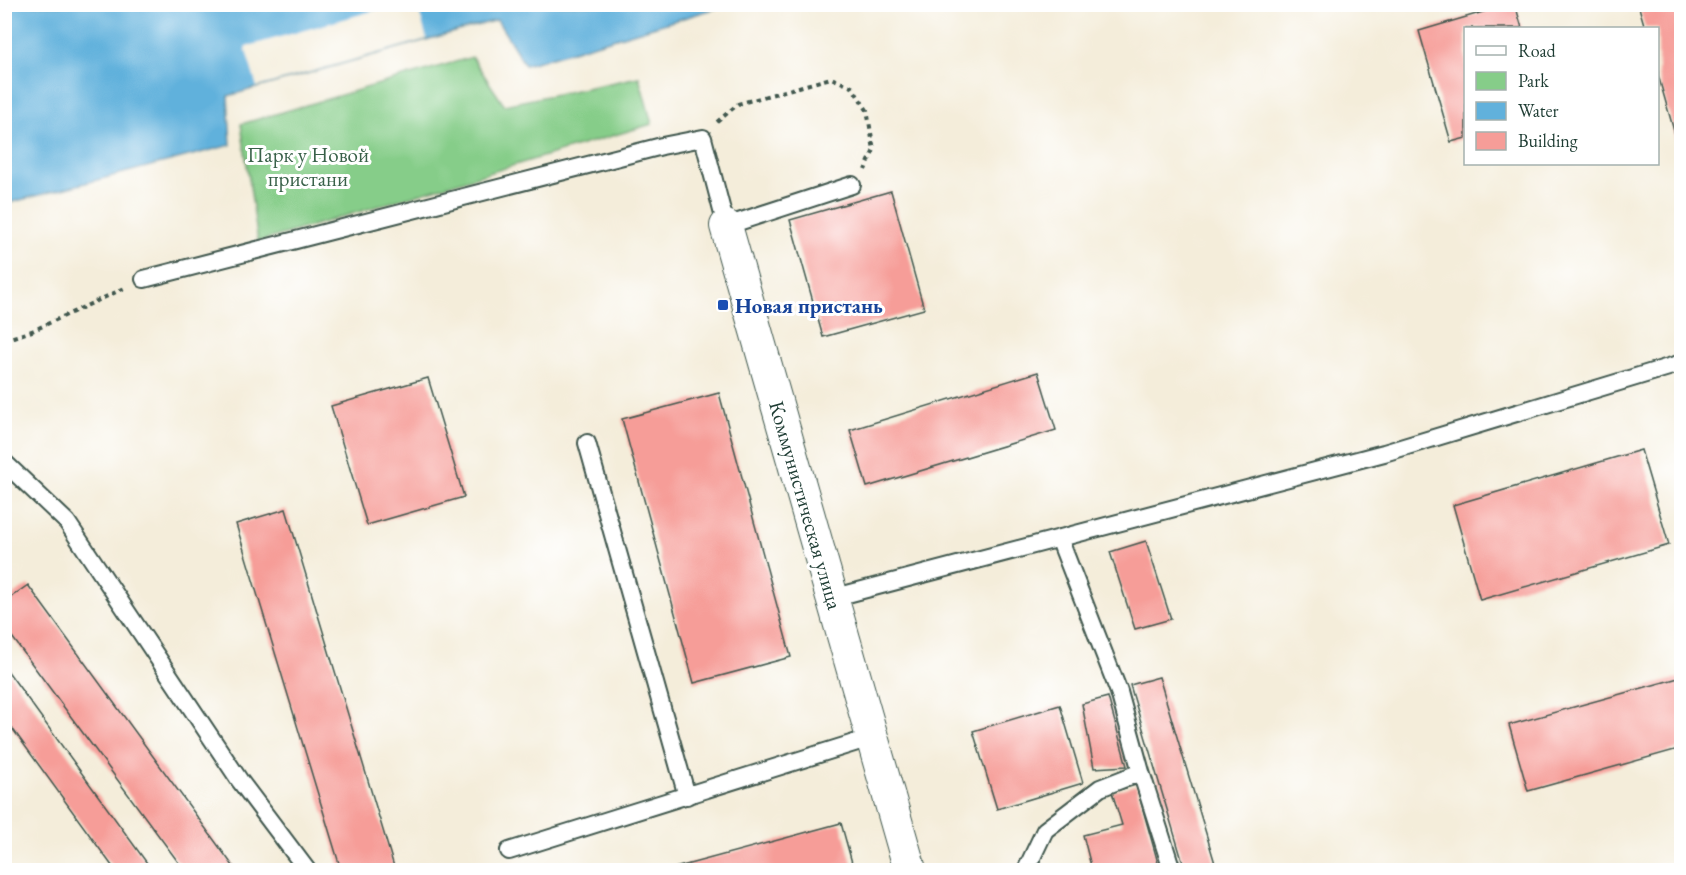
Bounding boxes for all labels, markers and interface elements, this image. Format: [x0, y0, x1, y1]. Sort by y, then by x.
legend [1464, 27, 1659, 165]
text: Road [1518, 39, 1557, 62]
text: Park [1518, 69, 1549, 92]
text: Water [1518, 99, 1559, 122]
text: Building [1518, 129, 1578, 152]
park label: Парк у Новой пристани [247, 141, 369, 192]
place label: Новая пристань [735, 292, 883, 319]
marker: Новая пристань [716, 298, 730, 312]
street label: Коммунистическая улица [763, 398, 849, 613]

